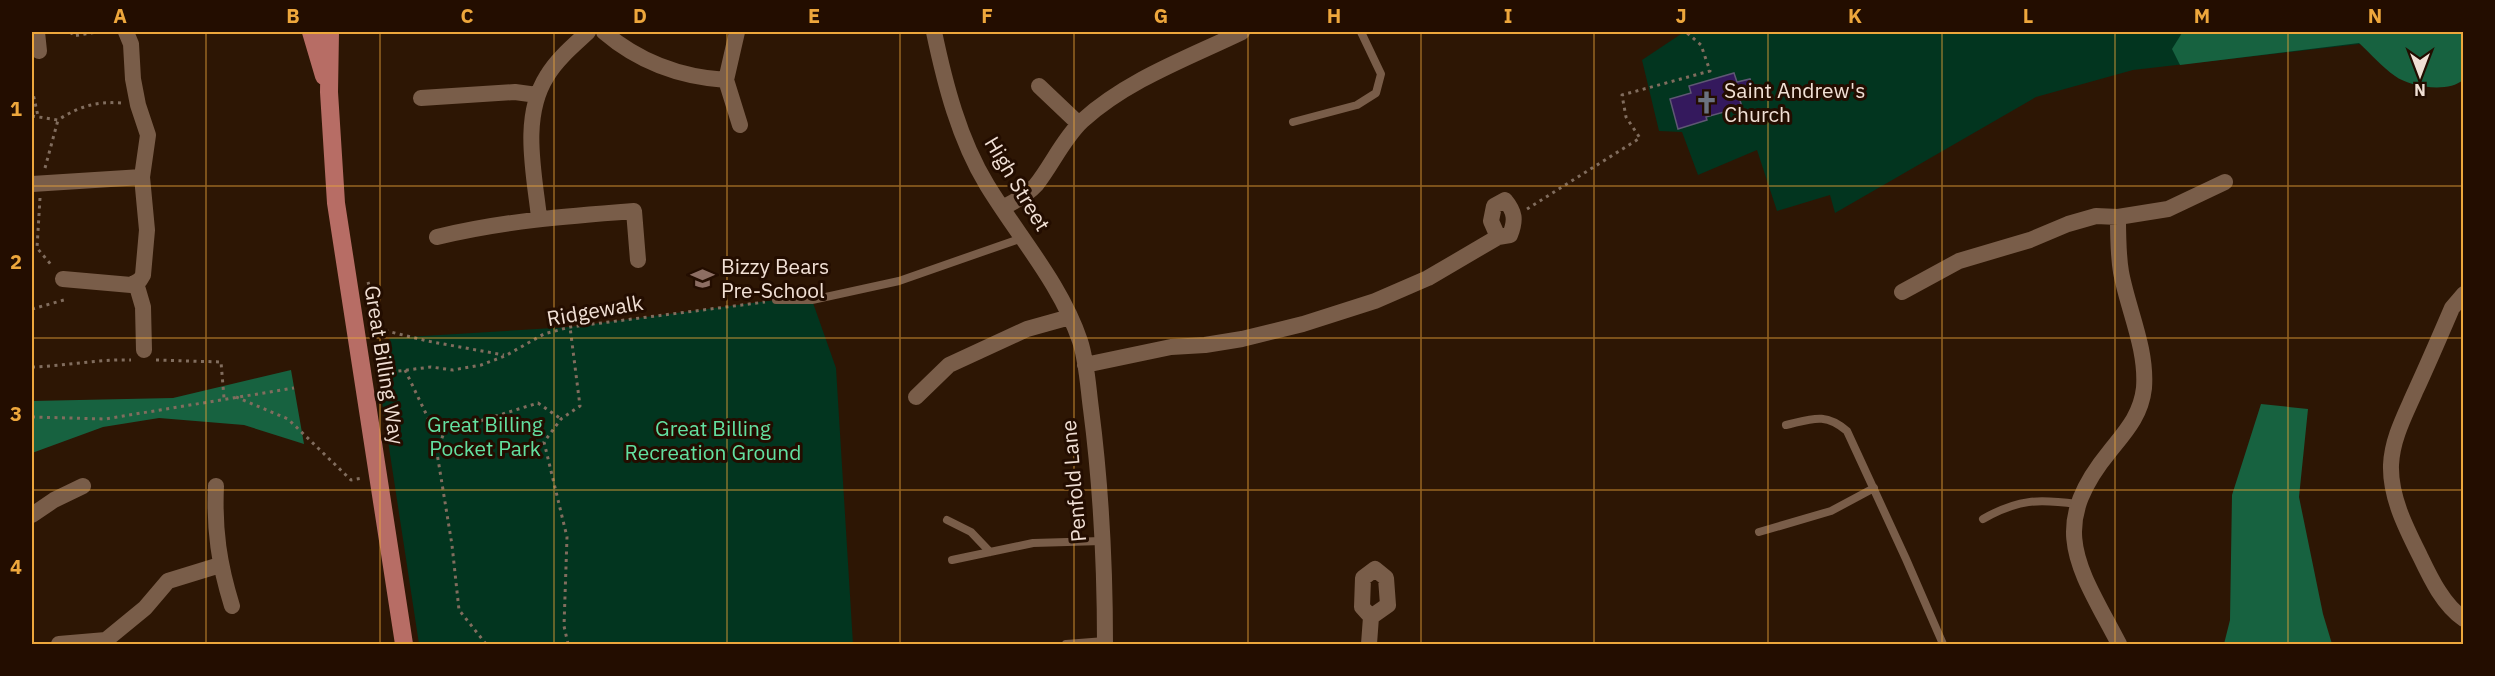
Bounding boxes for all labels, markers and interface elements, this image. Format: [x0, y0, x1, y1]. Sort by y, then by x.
text: A [113, 2, 127, 29]
text: B [286, 2, 300, 29]
text: C [460, 2, 474, 29]
text: D [633, 2, 647, 29]
text: E [808, 2, 820, 29]
text: F [981, 2, 993, 29]
text: G [1154, 2, 1168, 29]
text: H [1327, 2, 1341, 29]
text: I [1504, 2, 1512, 29]
text: J [1675, 2, 1687, 29]
text: K [1848, 2, 1862, 29]
text: L [2023, 2, 2033, 29]
text: M [2194, 2, 2210, 29]
text: N [2368, 2, 2382, 29]
north arrow [2390, 45, 2450, 105]
place label: Saint Andrew's Church [1724, 76, 1865, 128]
text: N [2414, 80, 2426, 100]
church icon: Saint Andrew's Church [1693, 90, 1719, 116]
text: 1 [10, 95, 22, 122]
street label: High Street [979, 131, 1057, 236]
text: 2 [10, 248, 22, 275]
place label: Bizzy Bears Pre-School [721, 252, 829, 304]
school or university icon: Bizzy Bears Pre-School [690, 266, 716, 292]
street label: Great Billing Way [359, 283, 411, 447]
street label: Ridgewalk [545, 288, 645, 332]
text: 3 [10, 400, 22, 427]
park label: Great Billing Pocket Park [427, 410, 543, 462]
park label: Great Billing Recreation Ground [625, 414, 801, 466]
street label: Penfold Lane [1054, 419, 1092, 543]
text: 4 [10, 553, 22, 580]

